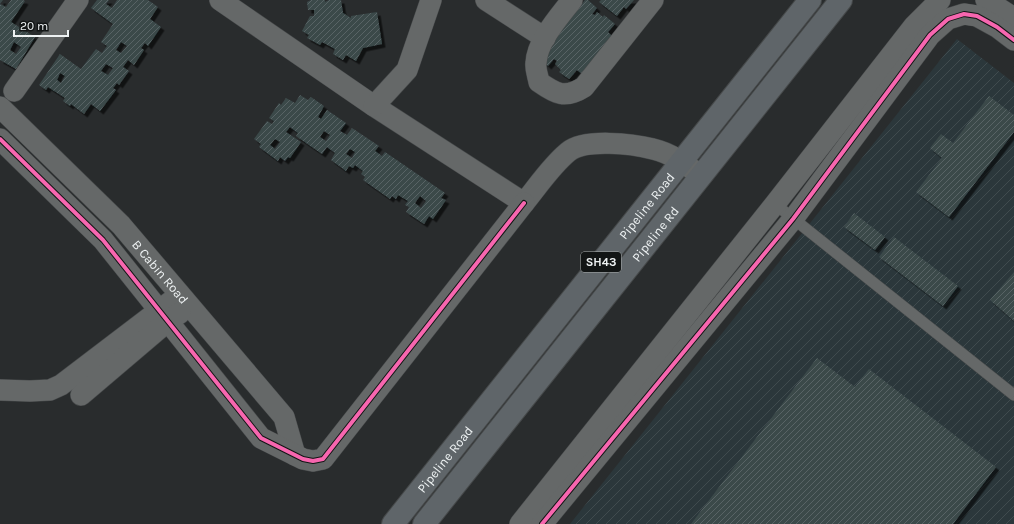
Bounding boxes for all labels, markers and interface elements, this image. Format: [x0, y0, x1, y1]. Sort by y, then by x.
scale bar [14, 12, 68, 38]
text: 20 m [20, 19, 48, 33]
street label: Pipeline Road [616, 170, 678, 242]
street label: Pipeline Rd [629, 203, 682, 265]
street label: B Cabin Road [129, 237, 191, 307]
road number: SH43 [581, 252, 621, 272]
street label: Pipeline Road [414, 423, 476, 496]

